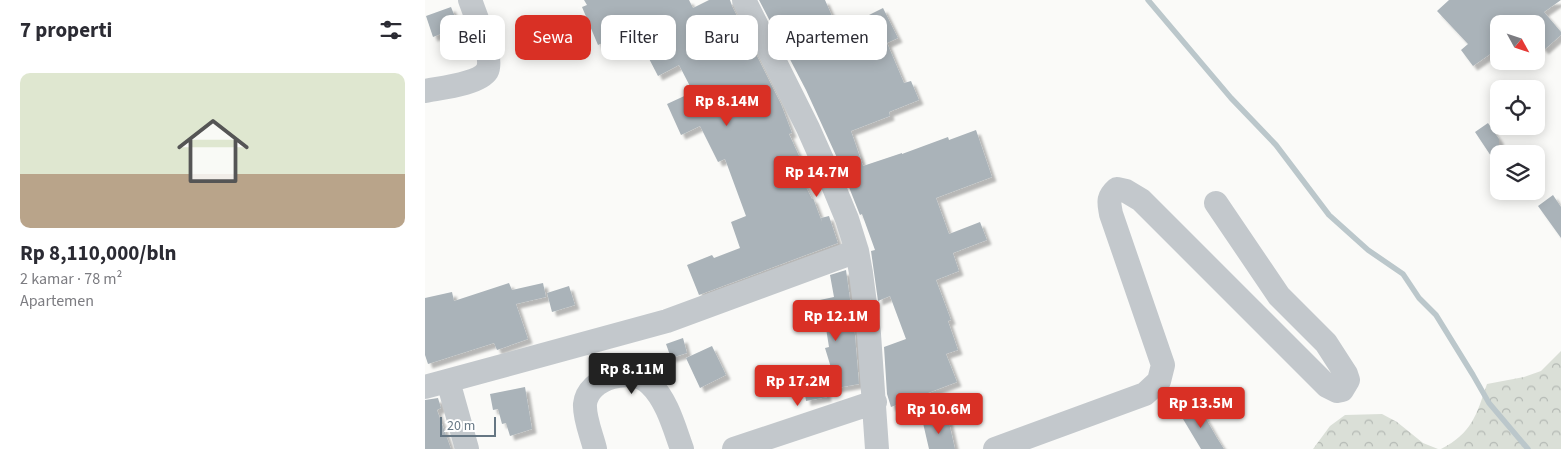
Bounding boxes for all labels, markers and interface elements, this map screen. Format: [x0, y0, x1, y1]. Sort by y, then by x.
text: 7 properti [20, 15, 112, 45]
chip: Beli [440, 15, 505, 60]
chip: Sewa [515, 15, 591, 60]
chip: Filter [601, 15, 676, 60]
chip: Baru [686, 15, 758, 60]
chip: Apartemen [768, 15, 887, 60]
north arrow [1490, 15, 1545, 70]
map controls [1490, 15, 1545, 200]
icon: filters [377, 16, 405, 44]
button: locate [1490, 80, 1545, 135]
pin: Rp 8.14M [675, 84, 779, 127]
text: Rp 8.14M [695, 90, 759, 112]
icon: home [168, 106, 258, 196]
button: layers [1490, 145, 1545, 200]
pin: Rp 14.7M [765, 156, 869, 198]
text: Rp 14.7M [785, 161, 849, 183]
text: Rp 8,110,000/bln [20, 238, 177, 268]
text: 2 kamar · 78 m² [20, 268, 122, 290]
text: Apartemen [20, 290, 94, 312]
pin: Rp 12.1M [784, 300, 888, 342]
text: Rp 12.1M [804, 305, 868, 327]
pin: Rp 8.11M [580, 352, 684, 395]
text: Rp 8.11M [600, 358, 664, 380]
pin: Rp 17.2M [746, 364, 850, 407]
text: Rp 17.2M [766, 370, 830, 392]
pin: Rp 13.5M [1149, 386, 1253, 429]
pin: Rp 10.6M [887, 392, 991, 435]
text: Rp 13.5M [1169, 392, 1233, 414]
text: Rp 10.6M [907, 398, 971, 420]
scale bar [440, 414, 496, 437]
text: 20 m [447, 416, 475, 436]

